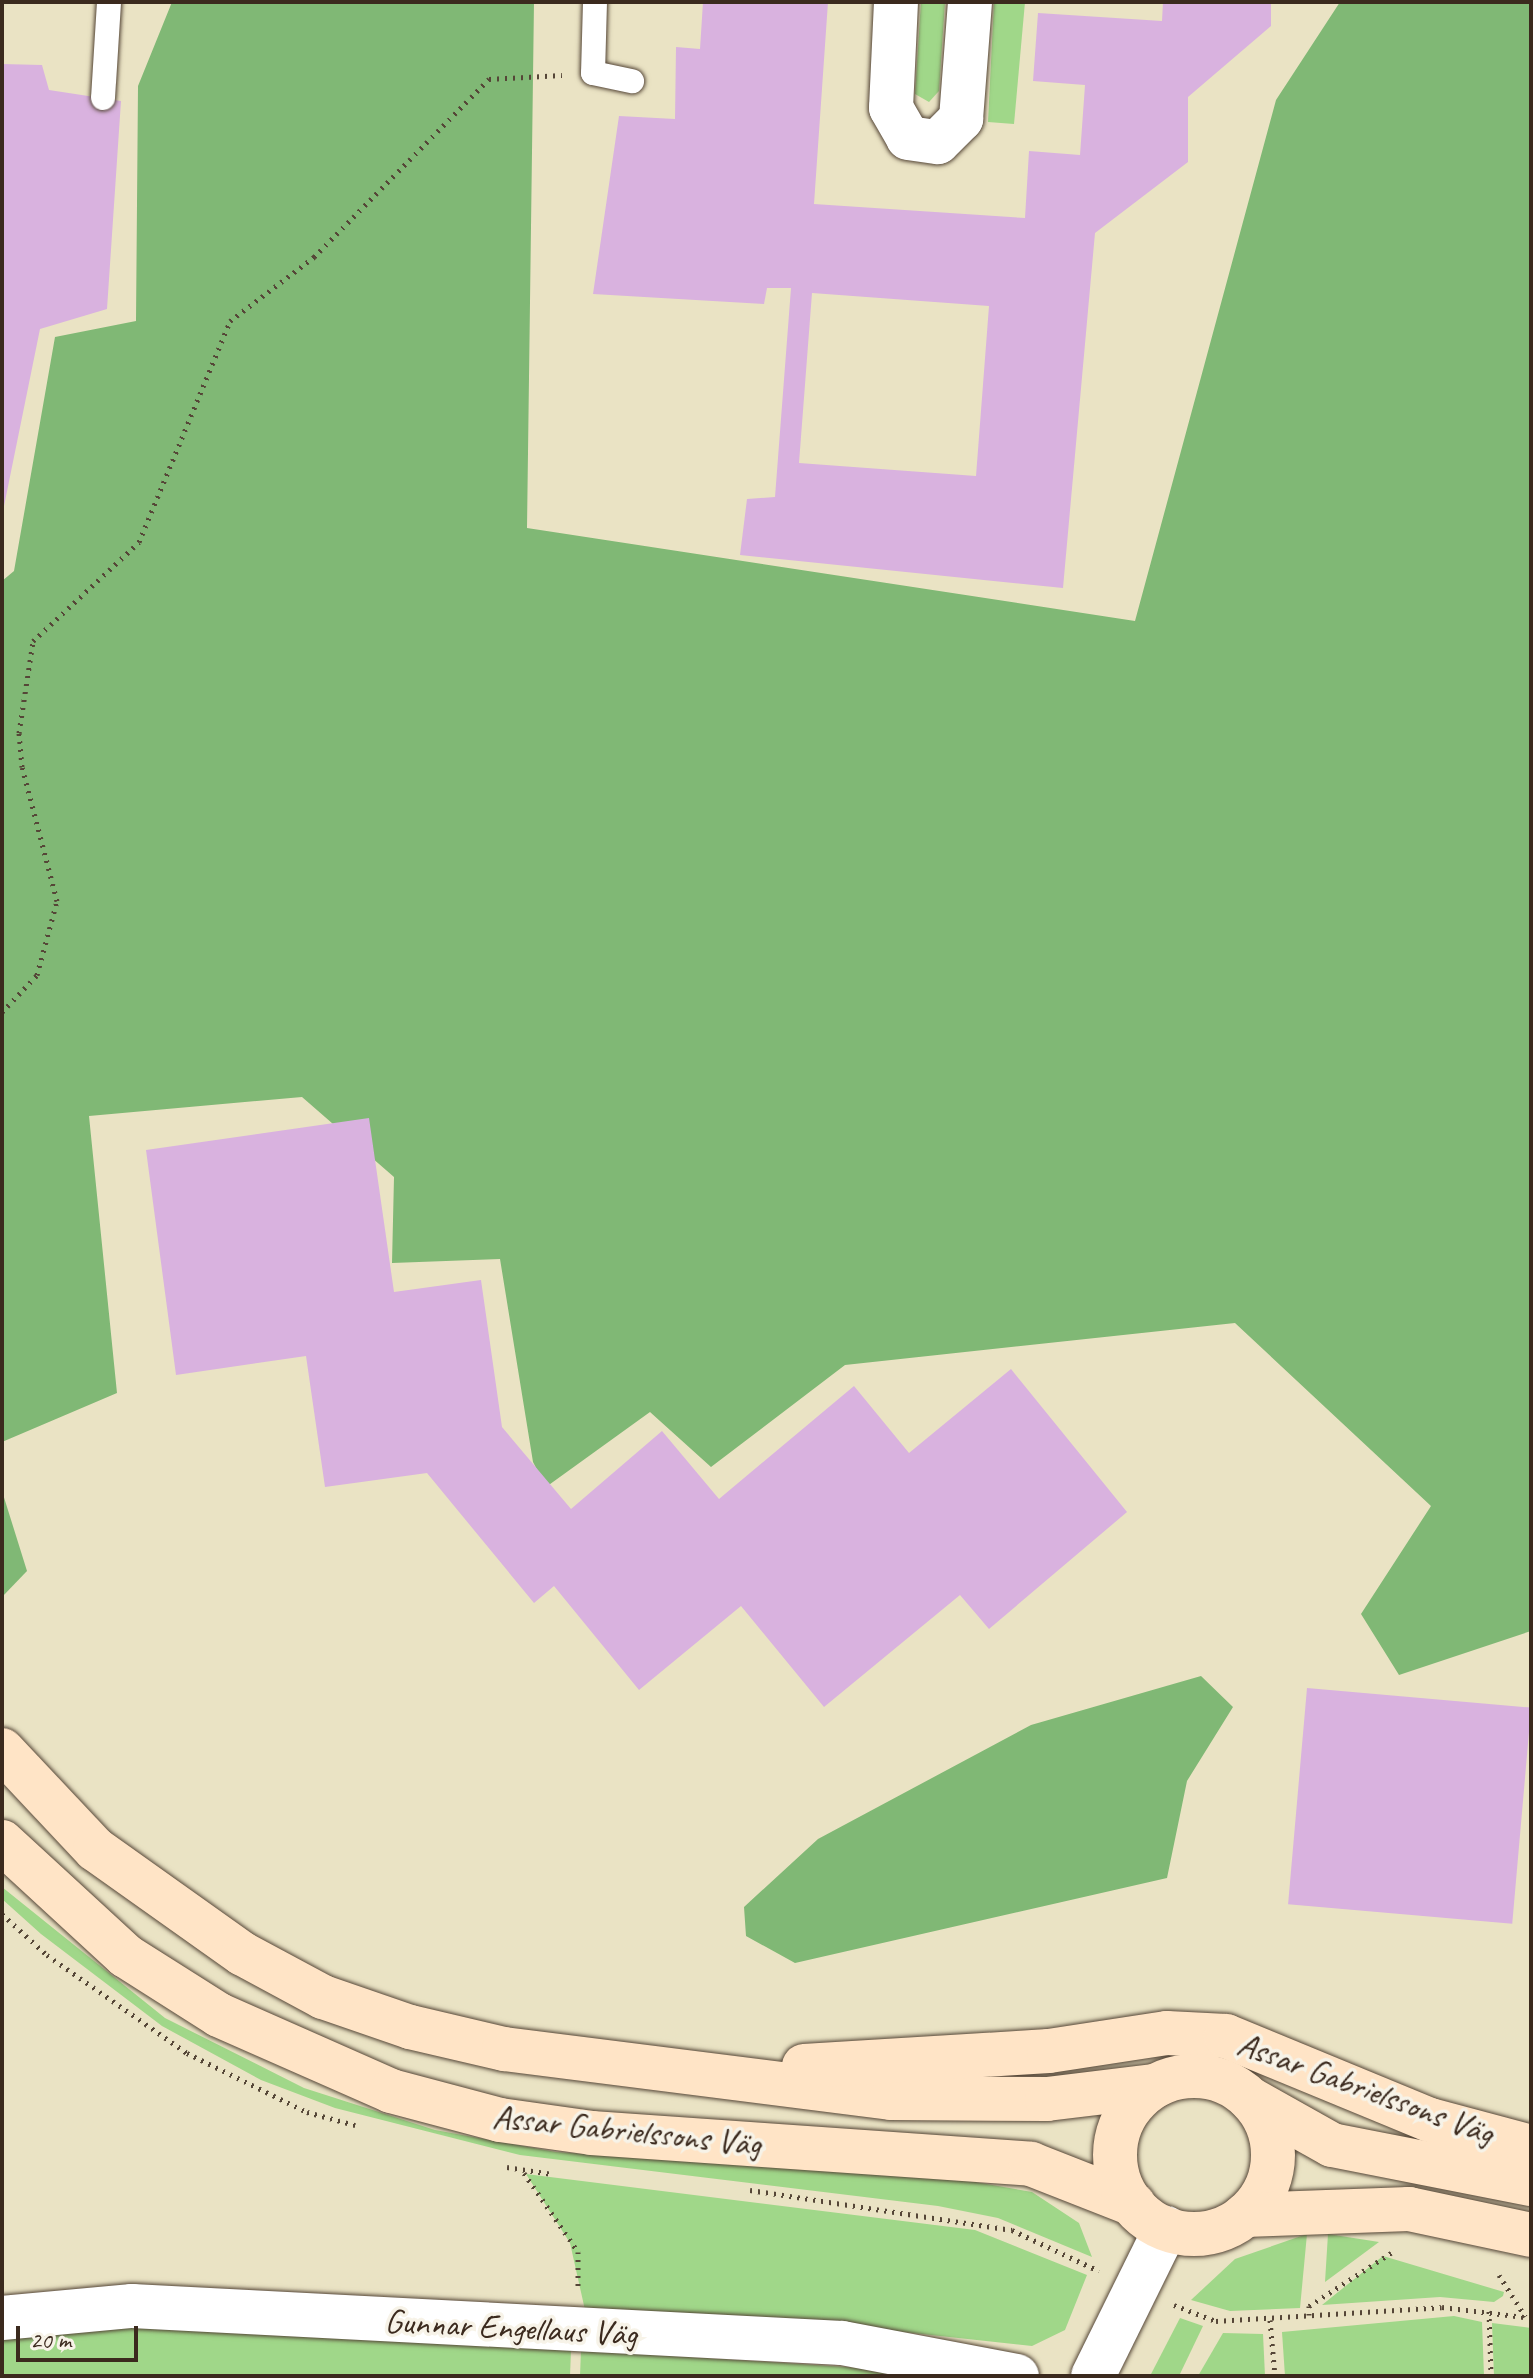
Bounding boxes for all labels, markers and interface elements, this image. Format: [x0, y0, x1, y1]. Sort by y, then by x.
street label: Assar Gabrielssons Väg [1232, 2023, 1500, 2153]
street label: Assar Gabrielssons Väg [490, 2096, 764, 2164]
street label: Gunnar Engellaus Väg [384, 2300, 638, 2354]
scale bar [20, 2310, 142, 2360]
text: 20 m [30, 2325, 71, 2355]

